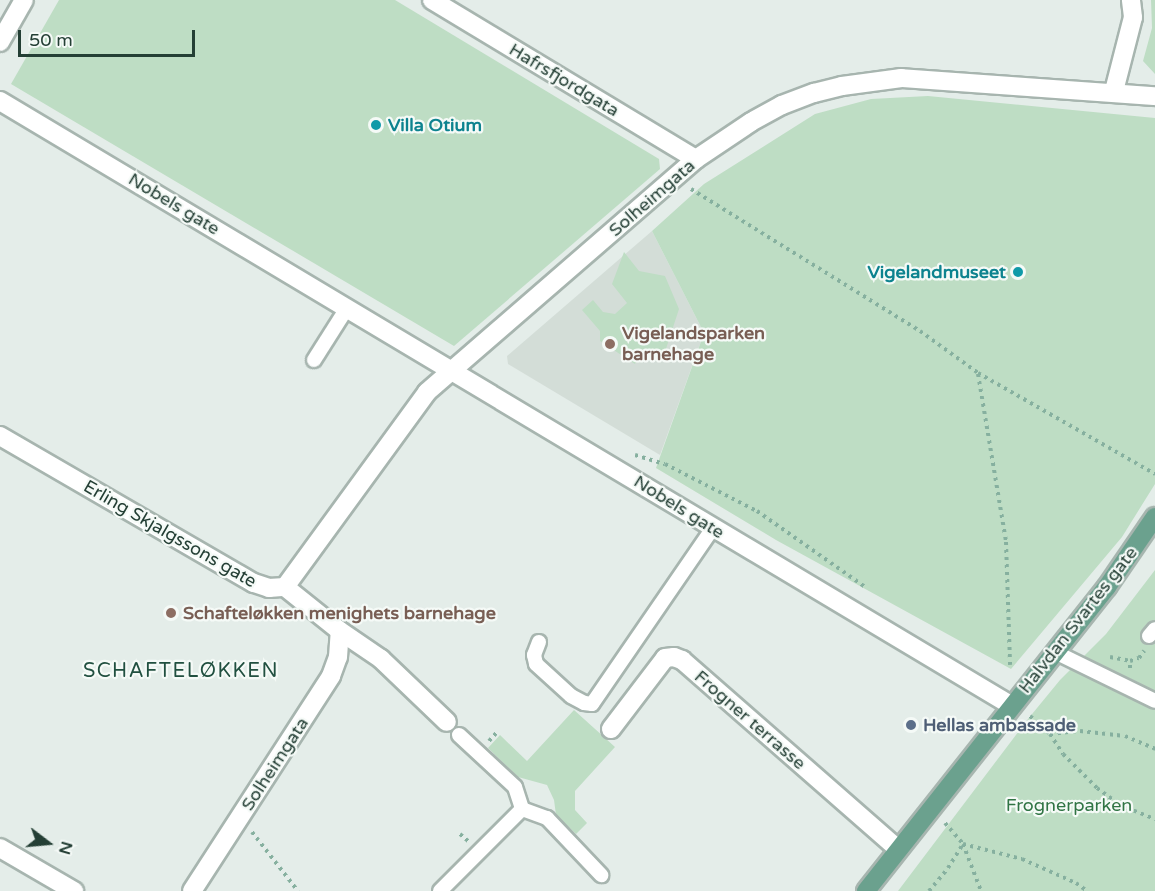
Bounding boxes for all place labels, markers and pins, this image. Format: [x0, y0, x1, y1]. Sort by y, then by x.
place label: Villa Otium [388, 114, 482, 136]
marker: Villa Otium [369, 118, 383, 132]
place label: Vigelandmuseet [867, 261, 1006, 283]
marker: Vigelandmuseet [1011, 265, 1025, 279]
place label: Vigelandsparken barnehage [622, 323, 765, 366]
marker: Vigelandsparken barnehage [603, 337, 617, 351]
place label: Schafteløkken menighets barnehage [183, 602, 496, 624]
marker: Schafteløkken menighets barnehage [164, 606, 178, 620]
place label: Hellas ambassade [923, 714, 1076, 736]
marker: Hellas ambassade [904, 718, 918, 732]

